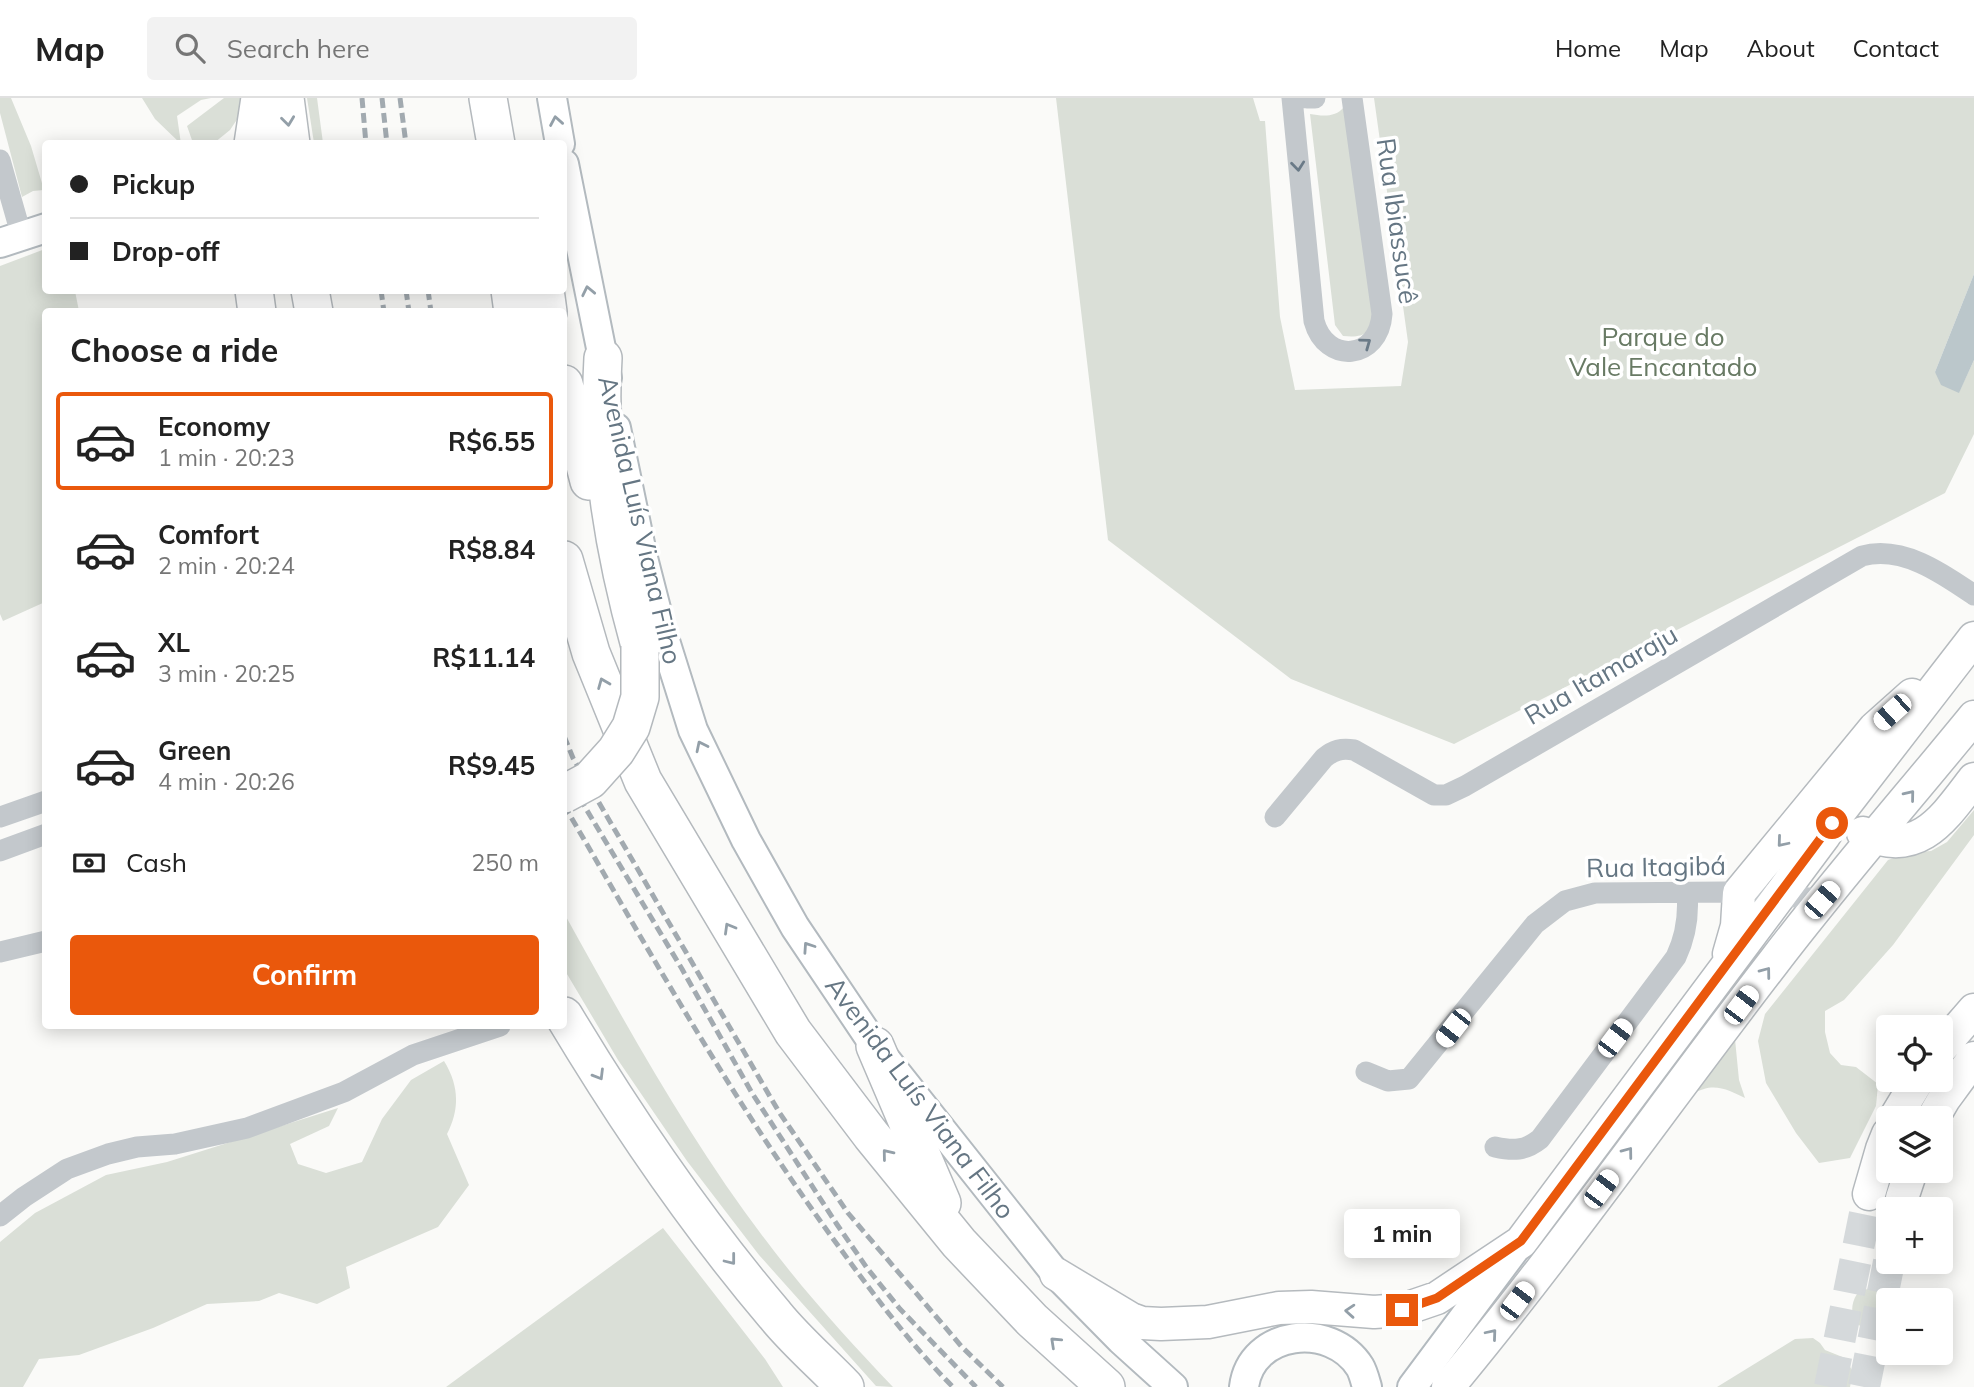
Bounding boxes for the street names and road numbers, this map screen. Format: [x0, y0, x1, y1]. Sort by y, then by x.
street label: Rua Ibiassucê [1370, 136, 1425, 306]
street label: Avenida Luís Viana Filho [591, 372, 690, 667]
street label: Rua Itamaraju [1518, 617, 1683, 732]
street label: Rua Itagibá [1586, 849, 1726, 884]
street label: Avenida Luís Viana Filho [818, 970, 1022, 1225]

